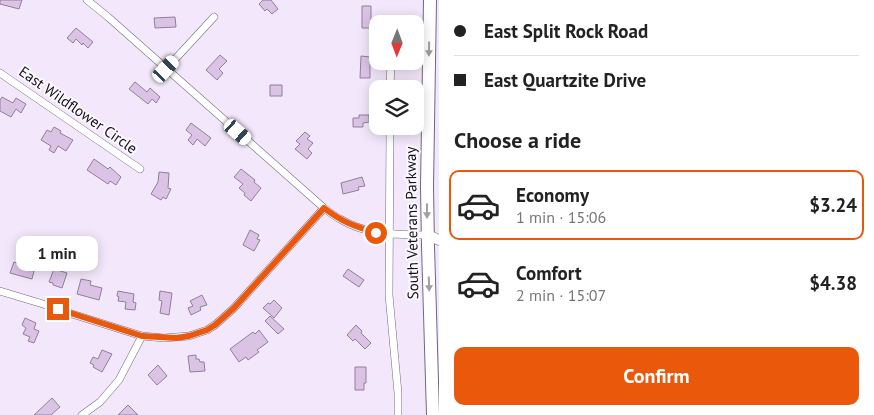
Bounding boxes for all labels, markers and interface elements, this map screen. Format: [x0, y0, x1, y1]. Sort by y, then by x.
north arrow [369, 15, 424, 70]
map controls [369, 15, 424, 135]
text: East Split Rock Road [484, 19, 648, 43]
one-way arrow [425, 41, 433, 57]
car [150, 53, 181, 85]
street label: East Wildflower Circle [15, 62, 141, 158]
text: East Quartzite Drive [484, 68, 646, 92]
button: layers [369, 80, 424, 135]
car [221, 116, 254, 148]
text: Choose a ride [454, 126, 581, 154]
street label: South Veterans Parkway [401, 146, 422, 300]
icon: car [456, 183, 501, 228]
text: Economy [516, 183, 589, 207]
text: $3.24 [809, 193, 857, 217]
one-way arrow [423, 203, 431, 219]
text: 1 min · 15:06 [516, 207, 606, 227]
route start [365, 222, 387, 244]
callout: 1 min [17, 236, 99, 272]
text: 1 min [37, 243, 77, 263]
icon: car [456, 261, 501, 306]
text: Comfort [516, 261, 582, 285]
text: $4.38 [809, 271, 857, 295]
one-way arrow [425, 276, 433, 292]
text: 2 min · 15:07 [516, 285, 606, 305]
route end [47, 298, 69, 320]
button: Confirm [454, 347, 859, 405]

